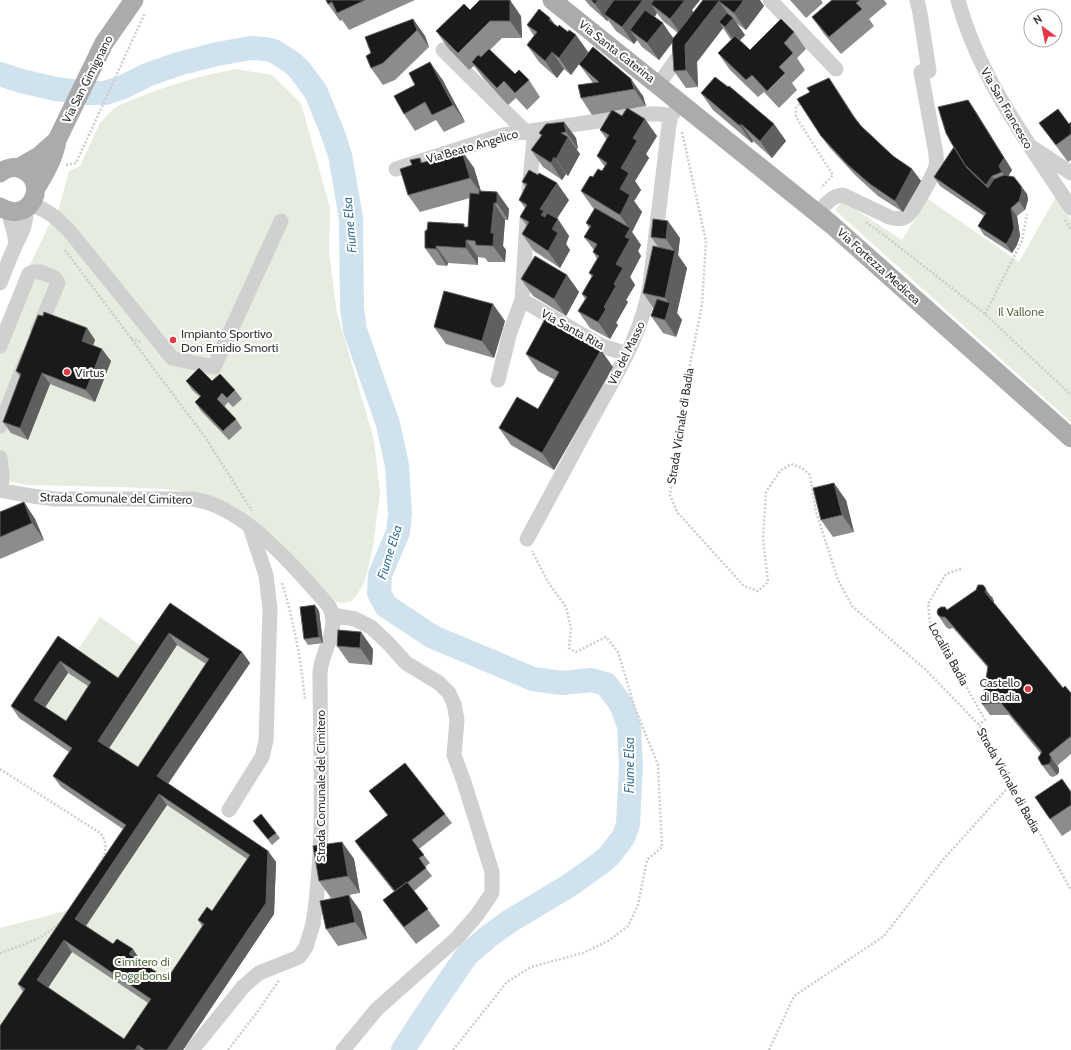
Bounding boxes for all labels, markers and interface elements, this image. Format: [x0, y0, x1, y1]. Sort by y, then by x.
north arrow [1023, 8, 1063, 48]
text: N [1030, 12, 1045, 28]
street label: Via Santa Caterina [576, 17, 658, 86]
street label: Via San Gimignano [58, 32, 116, 125]
street label: Via San Francesco [978, 65, 1037, 152]
street label: Via Beato Angelico [424, 126, 520, 166]
water label: Fiume Elsa [339, 196, 359, 254]
street label: Via Fortezza Medicea [834, 225, 924, 308]
park label: Il Vallone [998, 304, 1044, 319]
street label: Via Santa Rita [539, 305, 608, 353]
street label: Via del Masso [604, 318, 648, 387]
place label: Impianto Sportivo Don Emidio Smorti [181, 326, 278, 355]
marker: Impianto Sportivo Don Emidio Smorti [168, 335, 178, 345]
place label: Virtus [75, 365, 105, 380]
street label: Strada Vicinale di Badia [663, 366, 697, 485]
marker: Virtus [62, 367, 72, 377]
street label: Strada Comunale del Cimitero [40, 489, 193, 507]
water label: Fiume Elsa [373, 523, 405, 581]
street label: Località Badia [926, 620, 973, 688]
place label: Castello di Badia [980, 675, 1020, 704]
marker: Castello di Badia [1023, 684, 1033, 694]
street label: Strada Comunale del Cimitero [313, 709, 328, 862]
street label: Strada Vicinale di Badia [974, 725, 1044, 835]
water label: Fiume Elsa [621, 737, 637, 793]
park label: Cimitero di Poggibonsi [114, 954, 170, 983]

